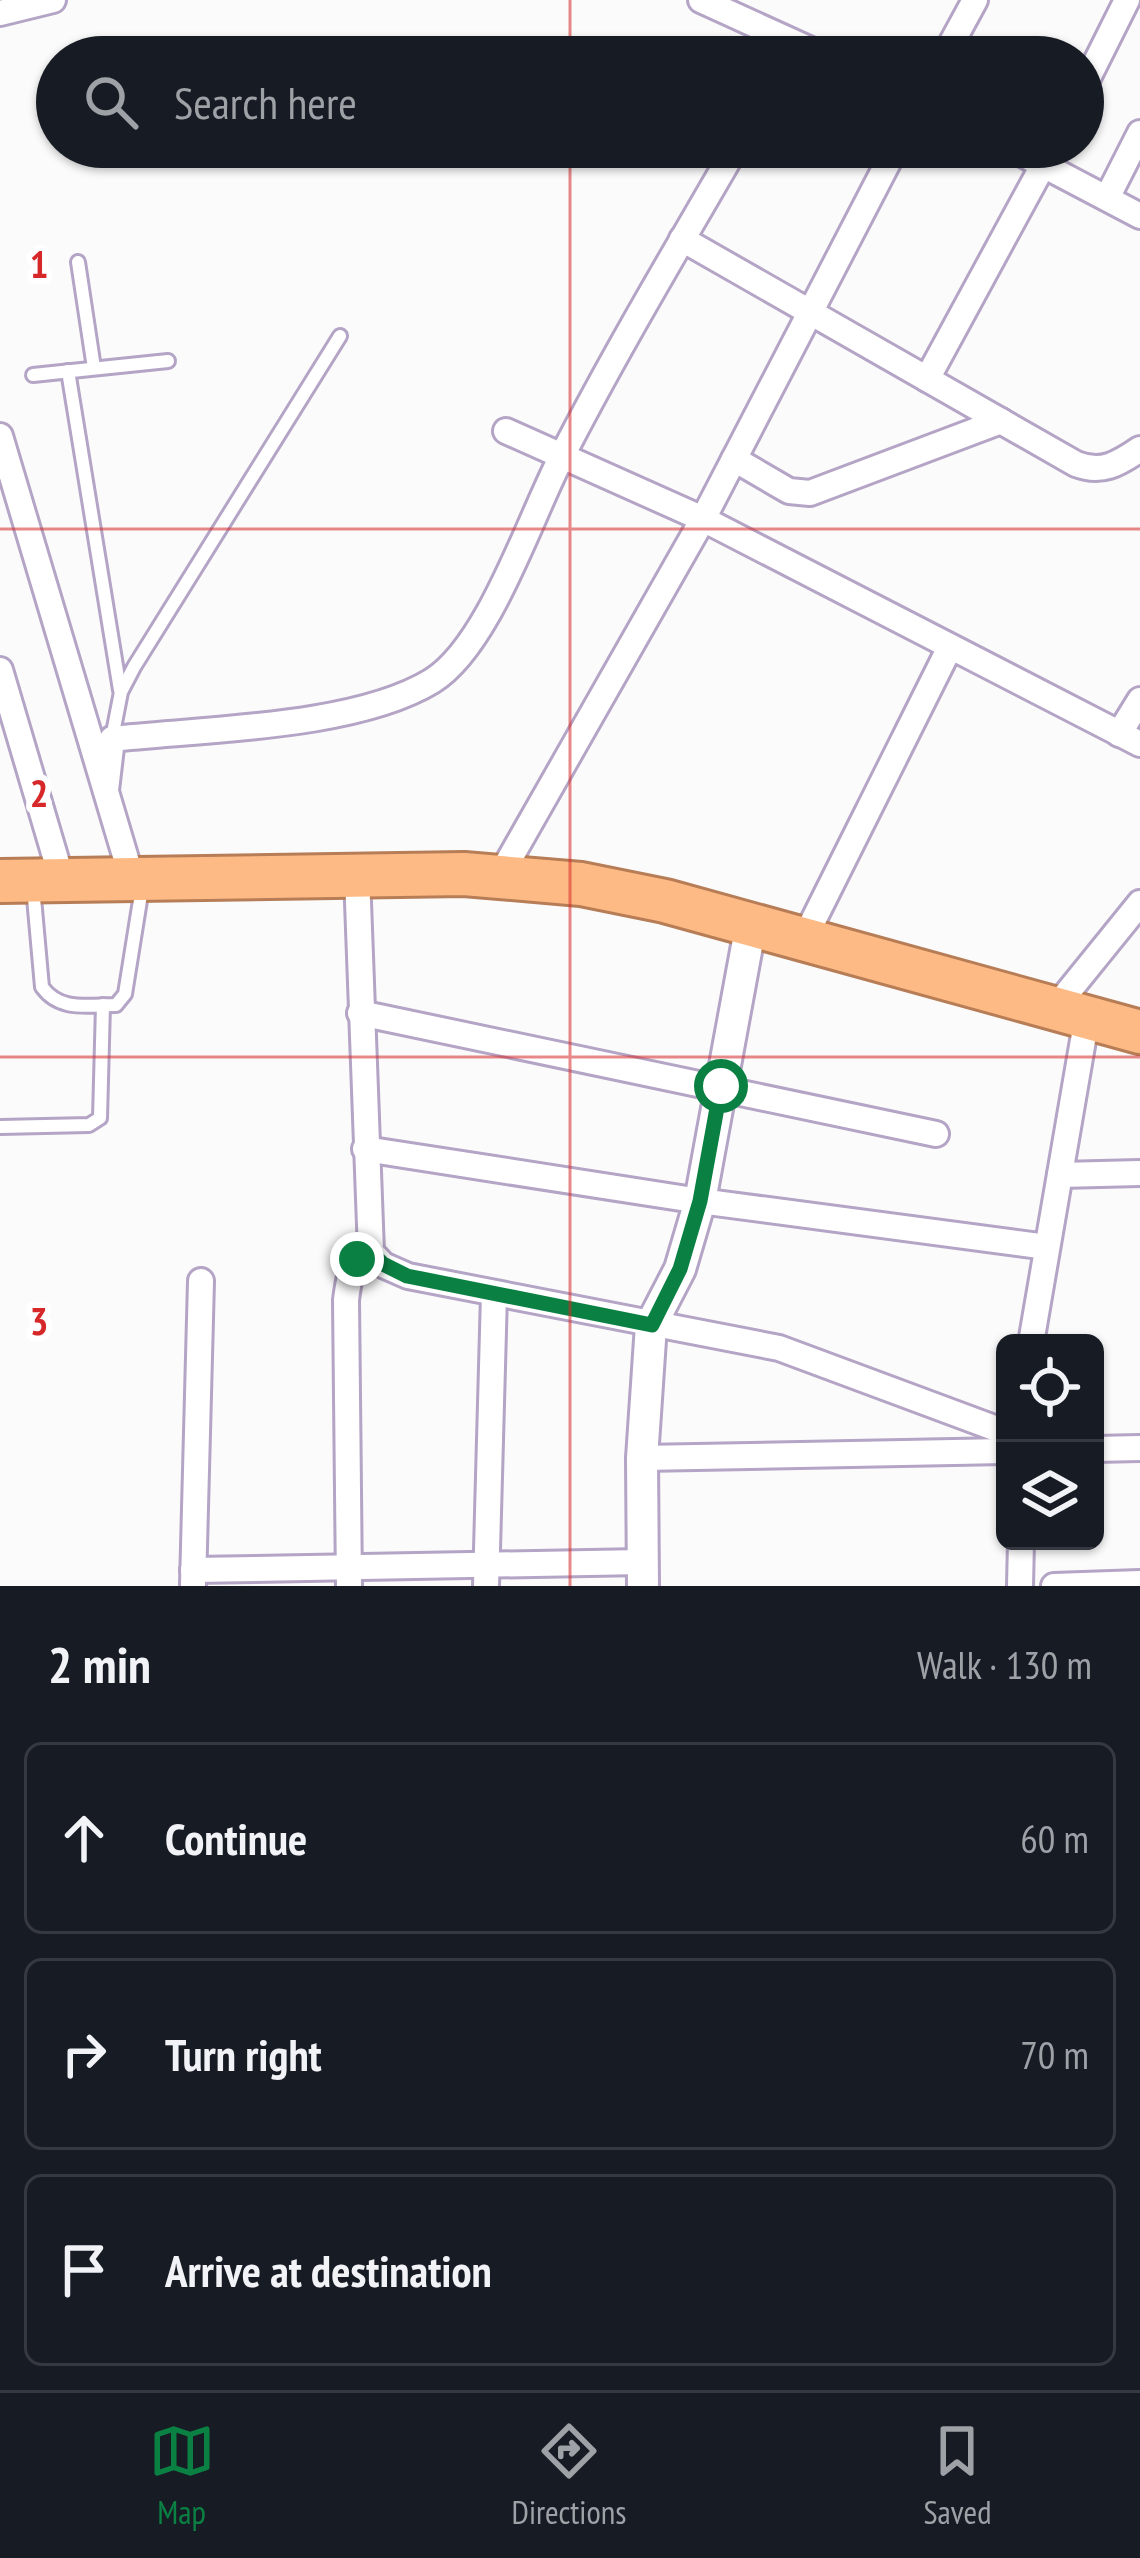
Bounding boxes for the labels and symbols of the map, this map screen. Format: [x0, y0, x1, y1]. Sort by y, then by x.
text: 1 [30, 238, 48, 289]
text: 2 [30, 767, 48, 818]
route start [694, 1059, 748, 1113]
route end [330, 1232, 384, 1286]
text: 3 [30, 1295, 48, 1346]

